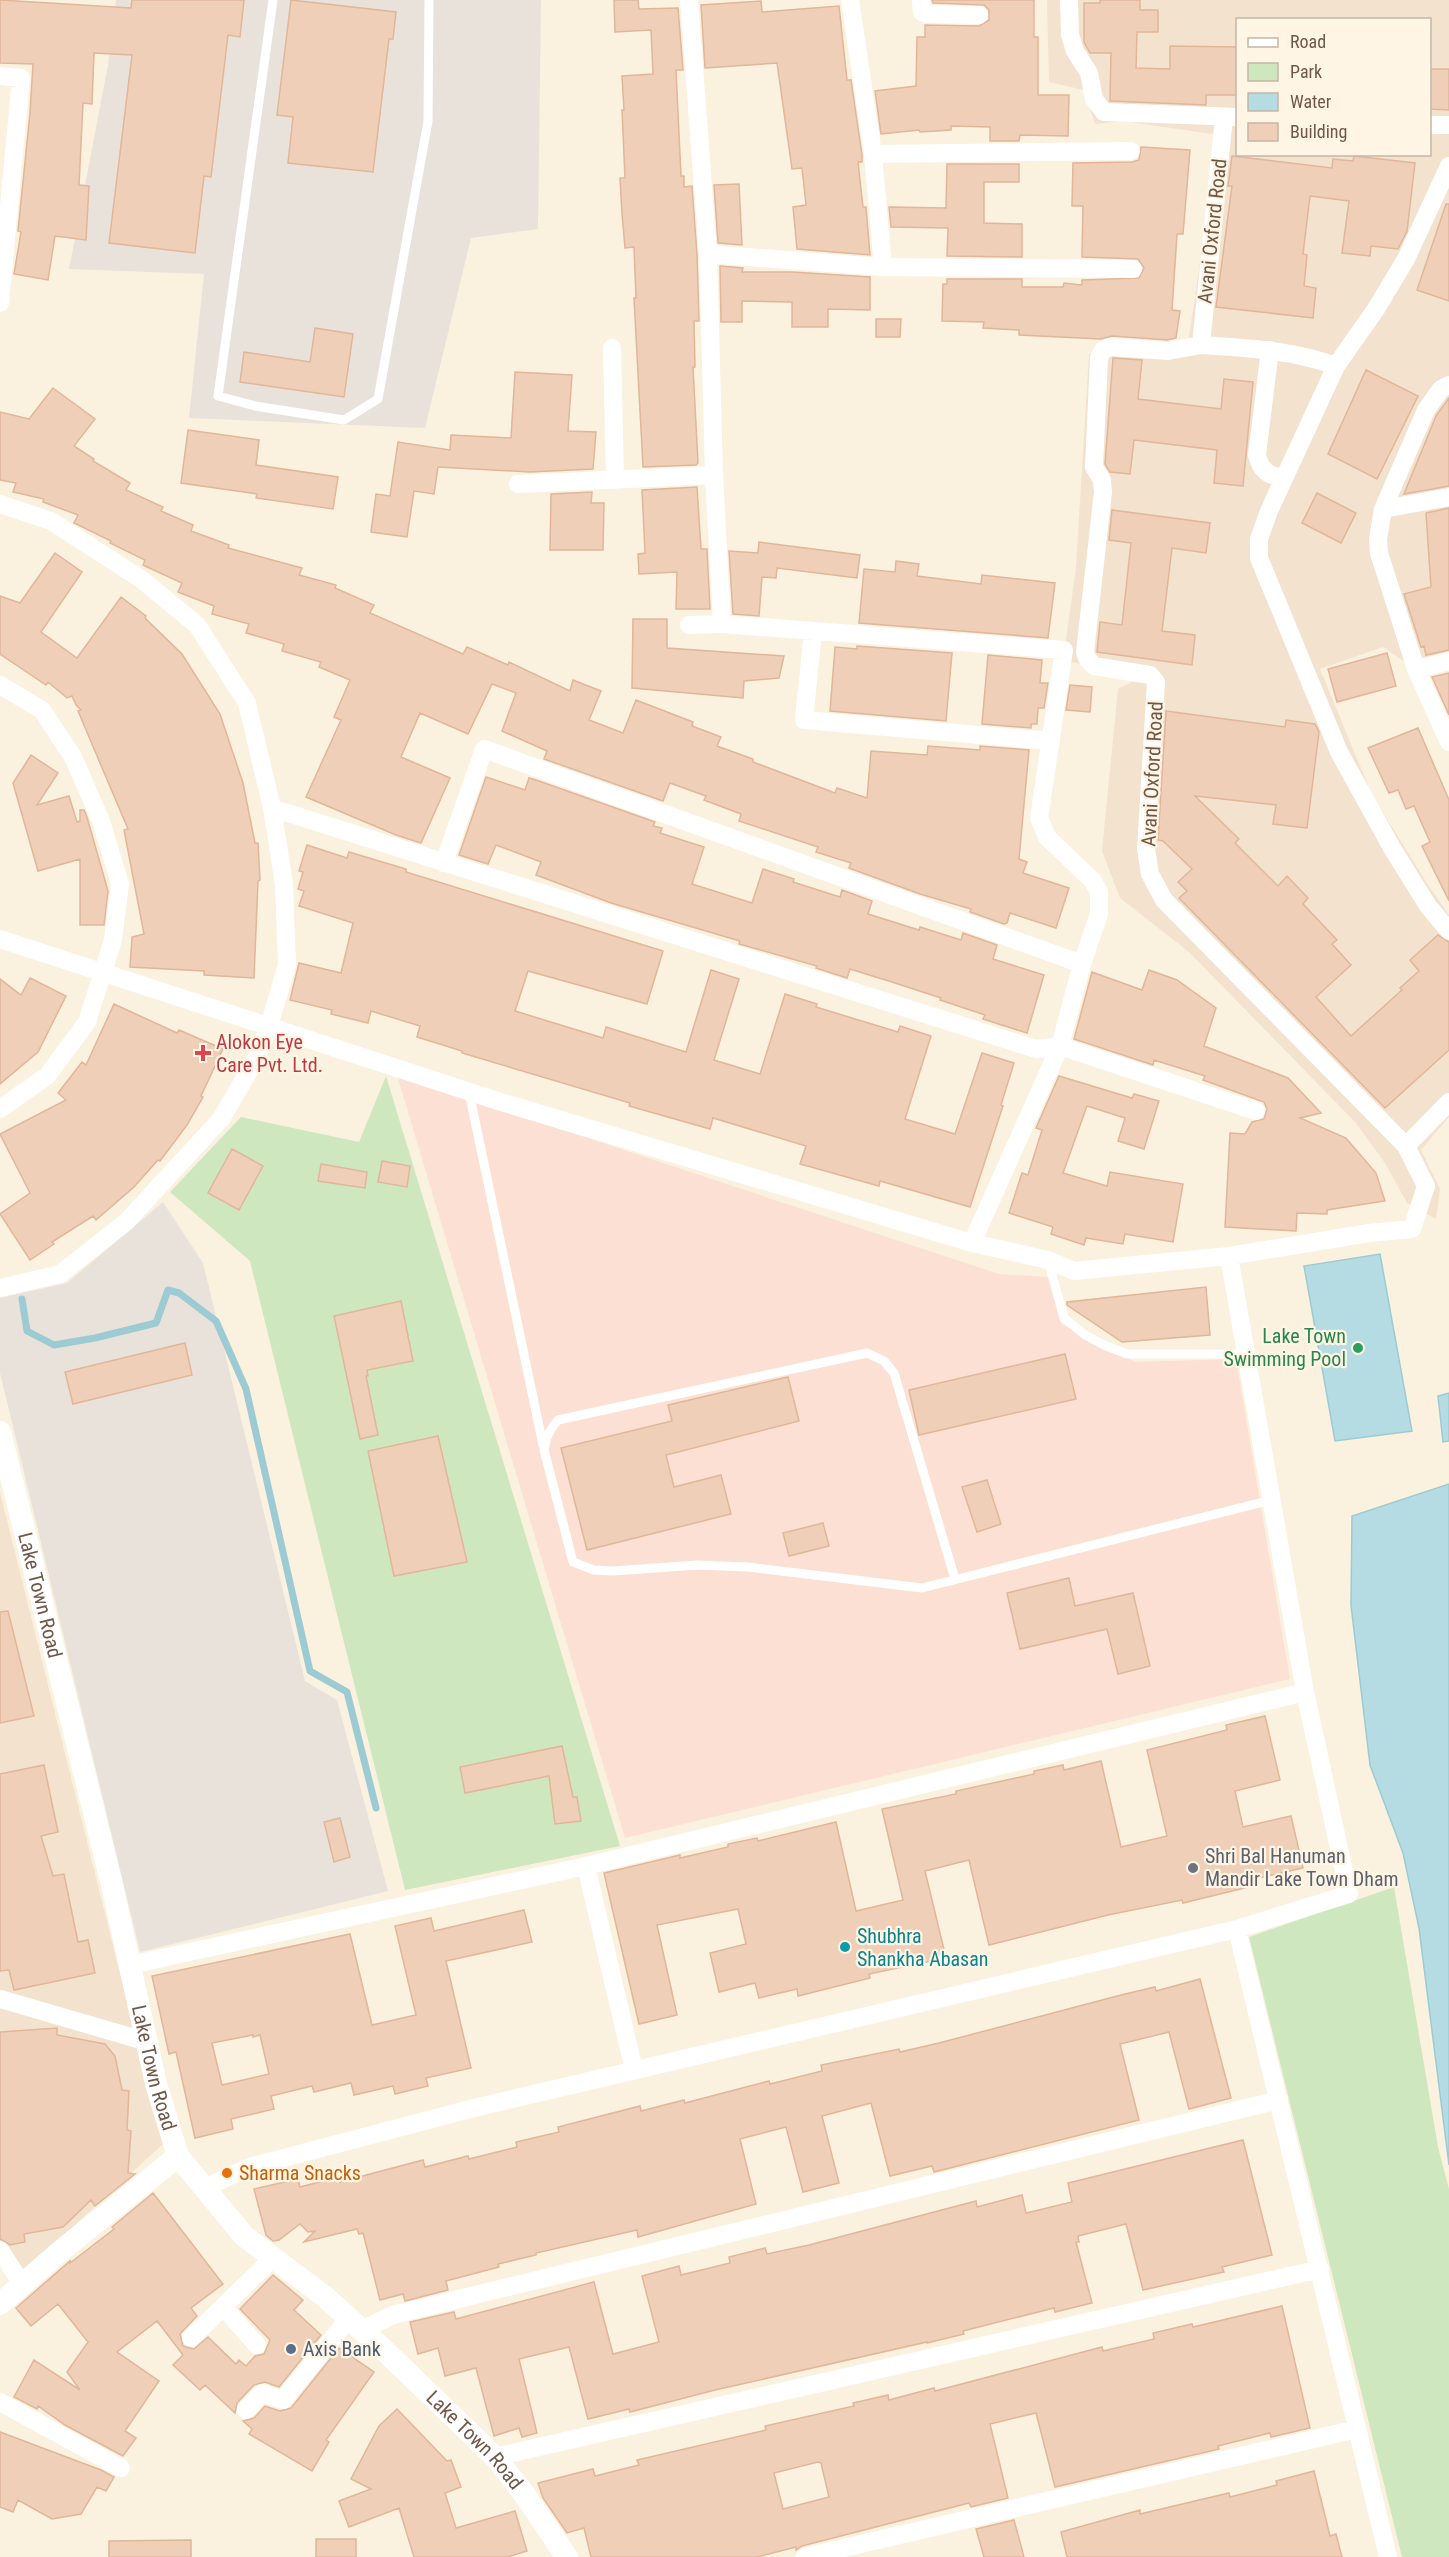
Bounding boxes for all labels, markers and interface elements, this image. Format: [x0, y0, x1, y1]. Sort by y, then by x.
legend [1236, 18, 1431, 156]
text: Road [1290, 31, 1326, 52]
text: Park [1290, 61, 1322, 82]
text: Water [1290, 91, 1332, 112]
text: Building [1290, 121, 1347, 142]
street label: Avani Oxford Road [1192, 157, 1232, 305]
street label: Avani Oxford Road [1136, 701, 1168, 847]
place label: Alokon Eye Care Pvt. Ltd. [216, 1030, 323, 1077]
marker: Alokon Eye Care Pvt. Ltd. [194, 1044, 212, 1062]
place label: Lake Town Swimming Pool [1224, 1324, 1346, 1371]
marker: Lake Town Swimming Pool [1351, 1341, 1365, 1355]
street label: Lake Town Road [13, 1530, 67, 1660]
place label: Shri Bal Hanuman Mandir Lake Town Dham [1205, 1844, 1399, 1891]
marker: Shri Bal Hanuman Mandir Lake Town Dham [1186, 1861, 1200, 1875]
place label: Shubhra Shankha Abasan [857, 1924, 989, 1971]
marker: Shubhra Shankha Abasan [838, 1940, 852, 1954]
street label: Lake Town Road [127, 2003, 181, 2133]
place label: Sharma Snacks [239, 2161, 361, 2185]
marker: Sharma Snacks [220, 2166, 234, 2180]
place label: Axis Bank [303, 2337, 381, 2361]
marker: Axis Bank [284, 2342, 298, 2356]
street label: Lake Town Road [421, 2385, 528, 2494]

